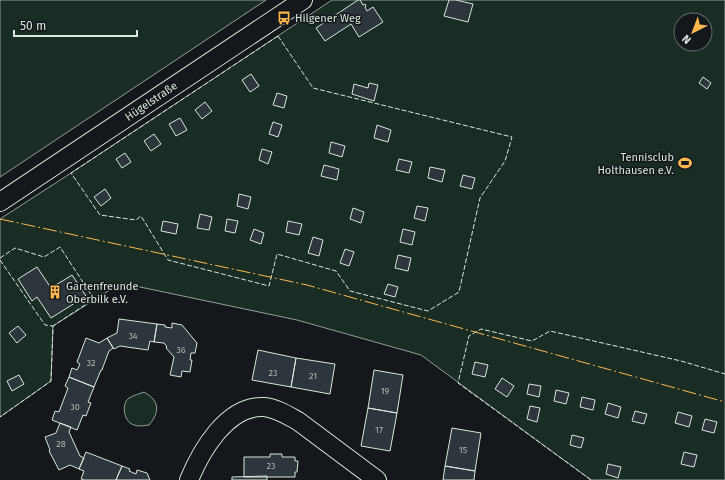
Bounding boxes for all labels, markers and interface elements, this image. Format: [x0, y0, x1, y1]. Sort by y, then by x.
bus stop icon: Hilgener Weg [276, 10, 292, 26]
scale bar [14, 12, 137, 38]
place label: Hilgener Weg [295, 12, 361, 25]
north arrow [673, 12, 713, 52]
text: 50 m [20, 19, 46, 33]
text: N [680, 32, 694, 46]
street label: Hügelstraße [123, 79, 180, 124]
place label: Tennisclub Holthausen e.V. [597, 151, 674, 177]
sports icon: Tennisclub Holthausen e.V. [677, 155, 693, 171]
place label: Gartenfreunde Oberbilk e.V. [66, 280, 138, 306]
building icon: Gartenfreunde Oberbilk e.V. [47, 284, 63, 300]
house number: 34 [128, 331, 138, 341]
house number: 36 [176, 345, 186, 355]
house number: 32 [87, 358, 95, 368]
house number: 23 [269, 368, 277, 378]
house number: 21 [309, 371, 317, 381]
house number: 19 [381, 386, 390, 396]
house number: 30 [70, 402, 80, 412]
house number: 17 [375, 425, 383, 435]
house number: 28 [56, 439, 66, 449]
house number: 15 [459, 445, 468, 455]
house number: 23 [267, 461, 275, 471]

